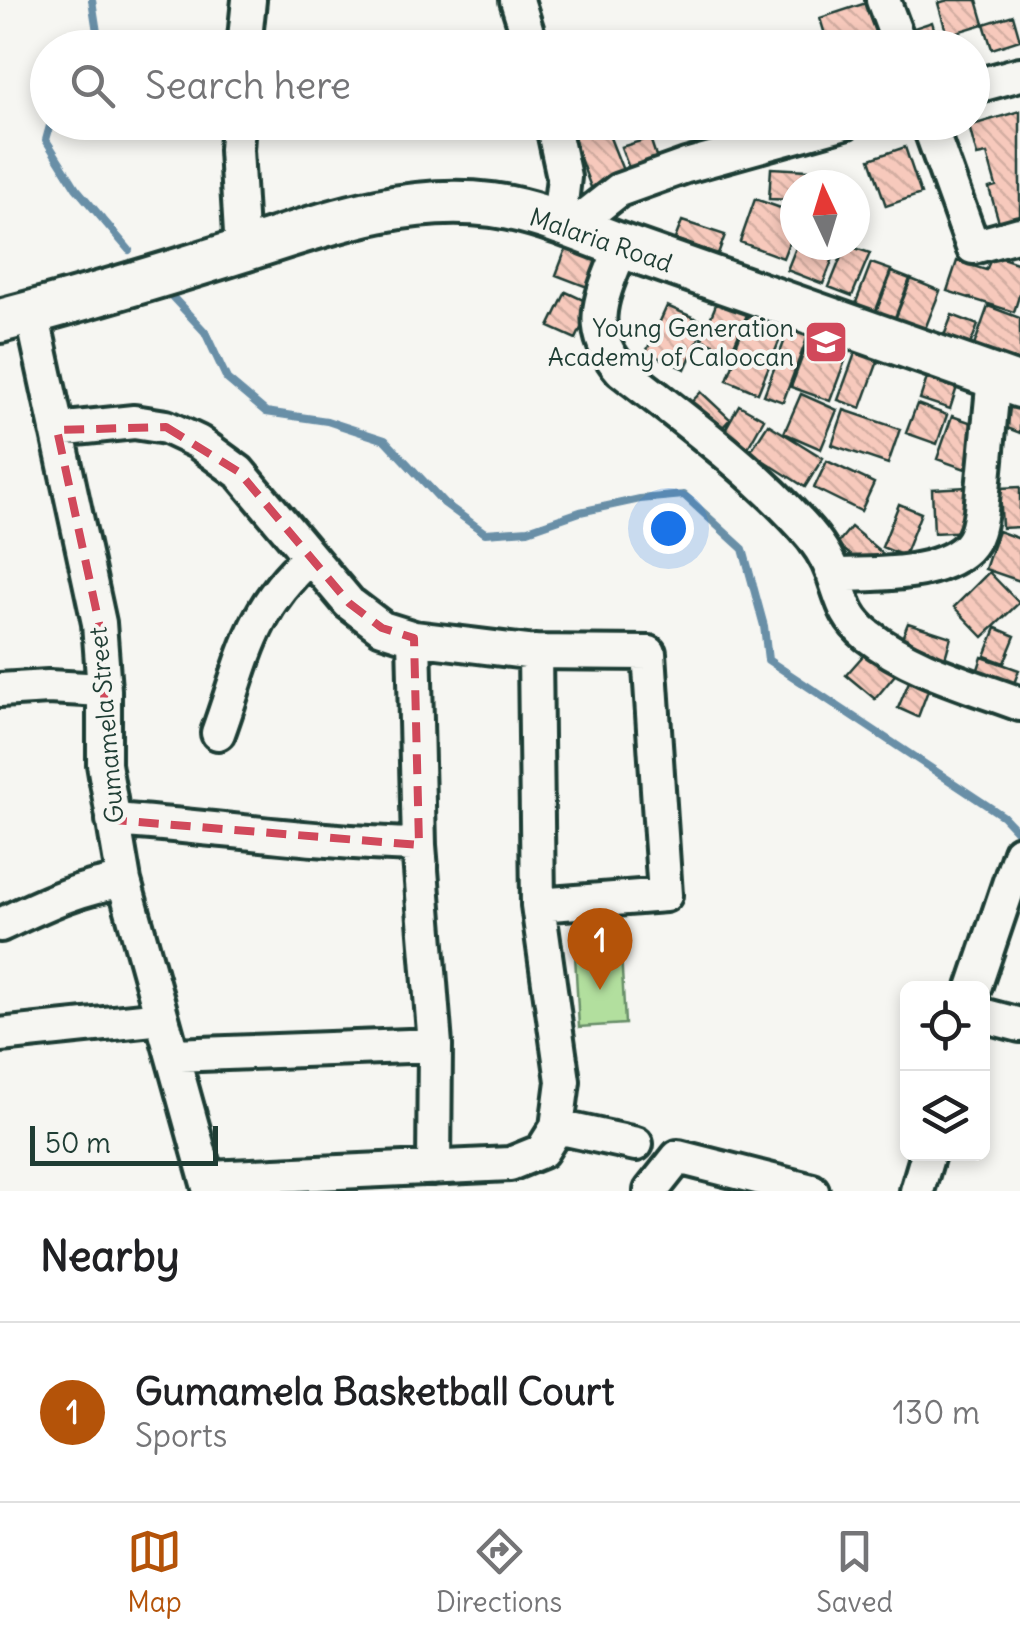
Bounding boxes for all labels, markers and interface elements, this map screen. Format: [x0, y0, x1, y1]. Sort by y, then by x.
search box [30, 30, 990, 140]
icon: search [65, 58, 120, 113]
text: Search here [145, 62, 351, 109]
north arrow [780, 170, 870, 260]
street label: Malaria Road [525, 201, 677, 279]
place label: Young Generation Academy of Caloocan [548, 312, 794, 373]
school or university icon: Young Generation Academy of Caloocan [803, 319, 849, 365]
your location [643, 503, 694, 554]
street label: Gumamela Street [81, 626, 131, 824]
pin: 1 [568, 908, 632, 990]
map controls [900, 981, 990, 1161]
button: locate [900, 981, 990, 1071]
button: layers [900, 1071, 990, 1161]
scale bar [30, 1121, 218, 1166]
text: 50 m [45, 1125, 111, 1161]
text: Nearby [40, 1230, 179, 1282]
text: Gumamela Basketball Court [135, 1368, 614, 1415]
text: 1 [66, 1392, 79, 1433]
text: 130 m [892, 1392, 980, 1433]
text: Sports [135, 1415, 227, 1456]
tab: Map [127, 1524, 182, 1620]
tab: Directions [436, 1524, 562, 1620]
tab: Saved [816, 1524, 893, 1620]

